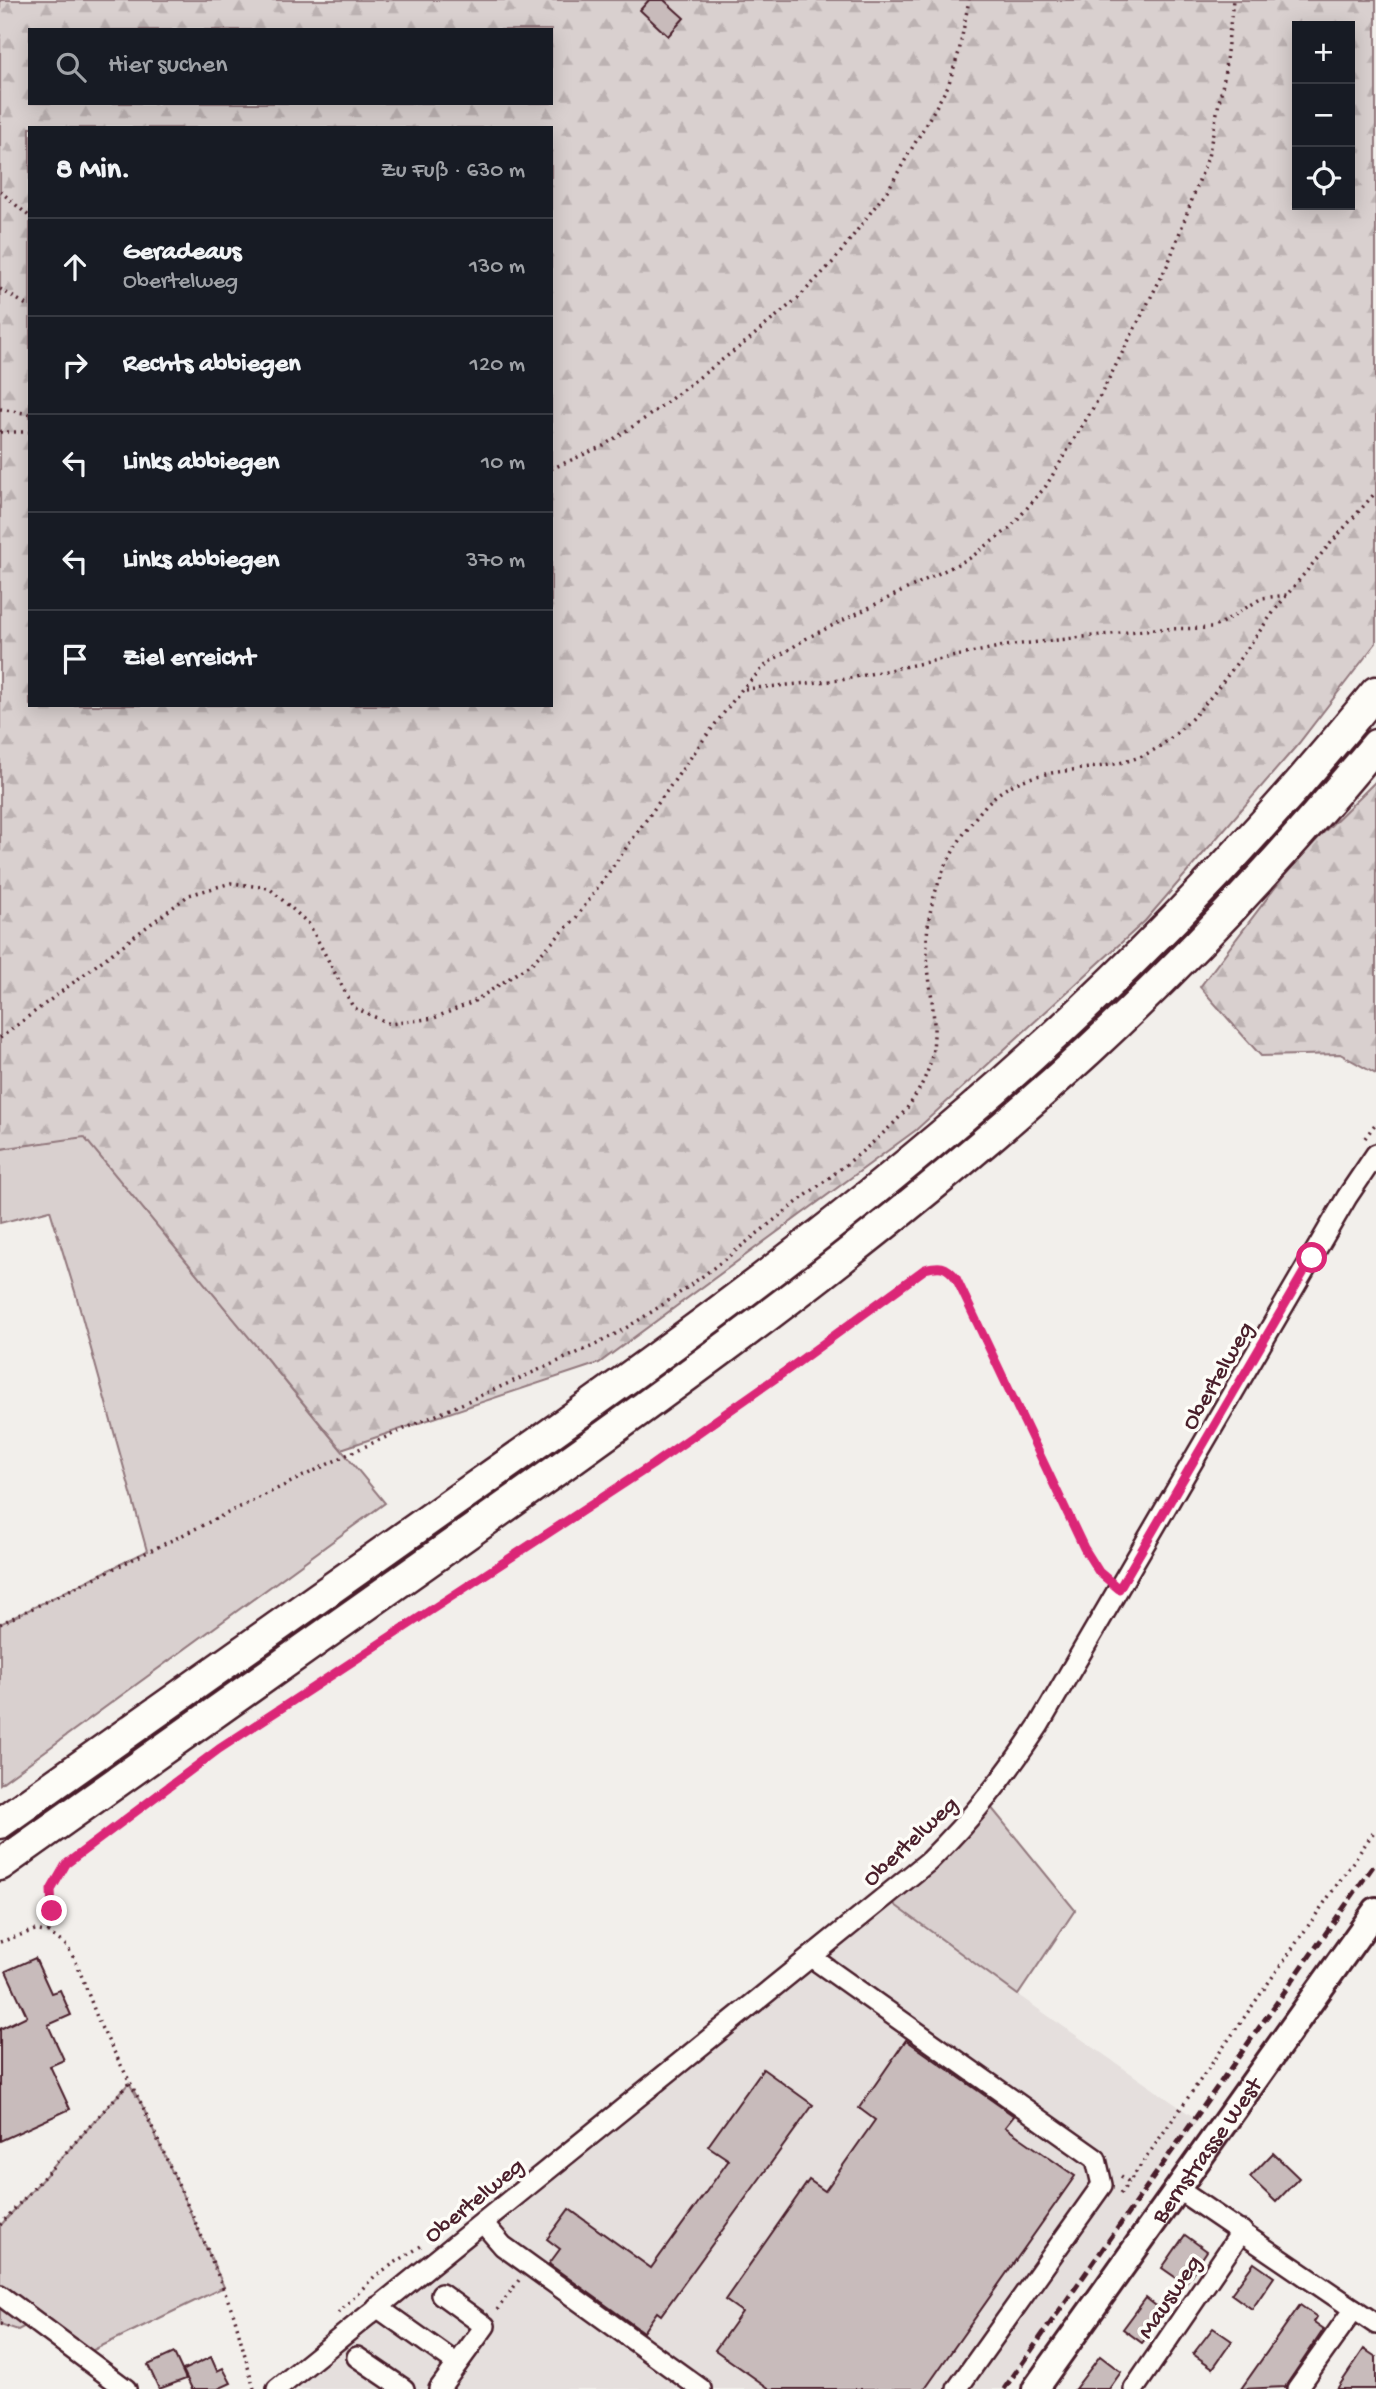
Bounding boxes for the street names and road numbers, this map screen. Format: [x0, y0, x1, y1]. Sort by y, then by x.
street label: Obertelweg [1176, 1317, 1262, 1436]
street label: Obertelweg [858, 1791, 965, 1894]
street label: Bernstrasse West [1146, 2071, 1271, 2231]
street label: Obertelweg [419, 2153, 531, 2251]
street label: Mausweg [1132, 2251, 1209, 2345]

